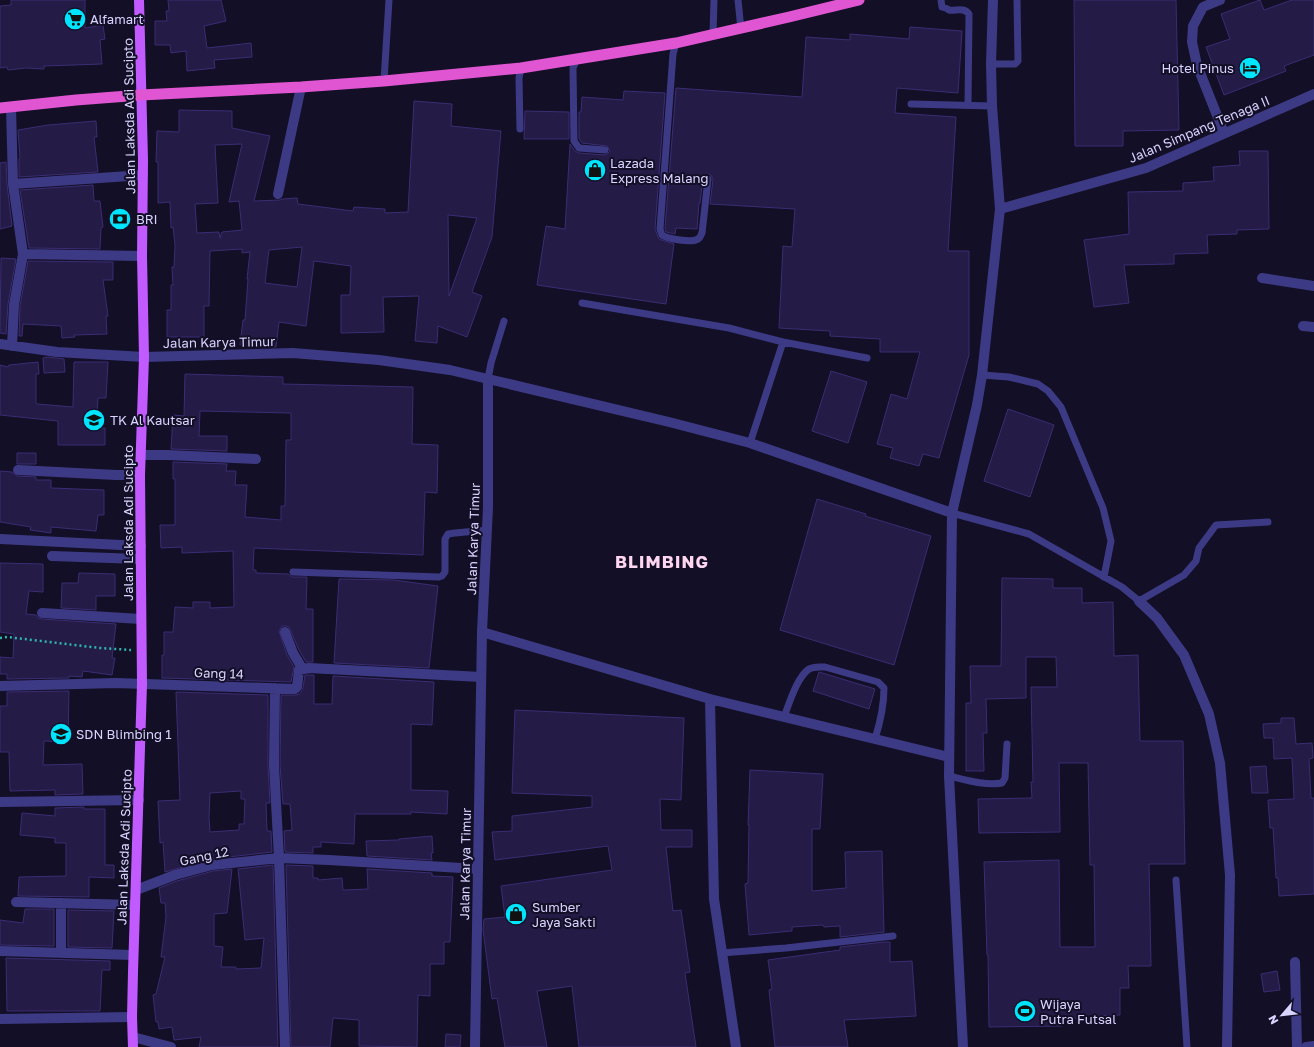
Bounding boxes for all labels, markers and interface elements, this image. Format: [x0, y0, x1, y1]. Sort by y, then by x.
supermarket icon: Alfamart [62, 6, 88, 32]
place label: Alfamart [90, 11, 144, 27]
street label: Jalan Laksda Adi Sucipto [120, 38, 138, 194]
hotel icon: Hotel Pinus [1237, 55, 1263, 81]
place label: Hotel Pinus [1161, 60, 1234, 76]
street label: Jalan Simpang Tenaga II [1126, 92, 1272, 166]
place label: Lazada Express Malang [610, 155, 709, 186]
shop icon: Lazada Express Malang [582, 157, 608, 183]
bank icon: BRI [107, 206, 133, 232]
place label: BRI [136, 211, 158, 227]
street label: Jalan Karya Timur [163, 333, 275, 351]
school or university icon: TK Al Kautsar [81, 407, 107, 433]
place label: TK Al Kautsar [110, 412, 195, 428]
street label: Jalan Laksda Adi Sucipto [120, 445, 136, 601]
street label: Jalan Karya Timur [463, 483, 483, 595]
district label: BLIMBING [615, 551, 709, 572]
street label: Gang 14 [194, 664, 244, 682]
school or university icon: SDN Blimbing 1 [48, 721, 74, 747]
place label: SDN Blimbing 1 [76, 726, 171, 742]
street label: Jalan Laksda Adi Sucipto [113, 769, 135, 925]
street label: Jalan Karya Timur [456, 808, 474, 920]
street label: Gang 12 [178, 843, 230, 869]
place label: Sumber Jaya Sakti [532, 899, 596, 930]
shop icon: Sumber Jaya Sakti [503, 901, 529, 927]
north arrow [1262, 995, 1302, 1035]
place label: Wijaya Putra Futsal [1040, 996, 1116, 1027]
sports icon: Wijaya Putra Futsal [1012, 998, 1038, 1024]
text: N [1265, 1013, 1280, 1027]

